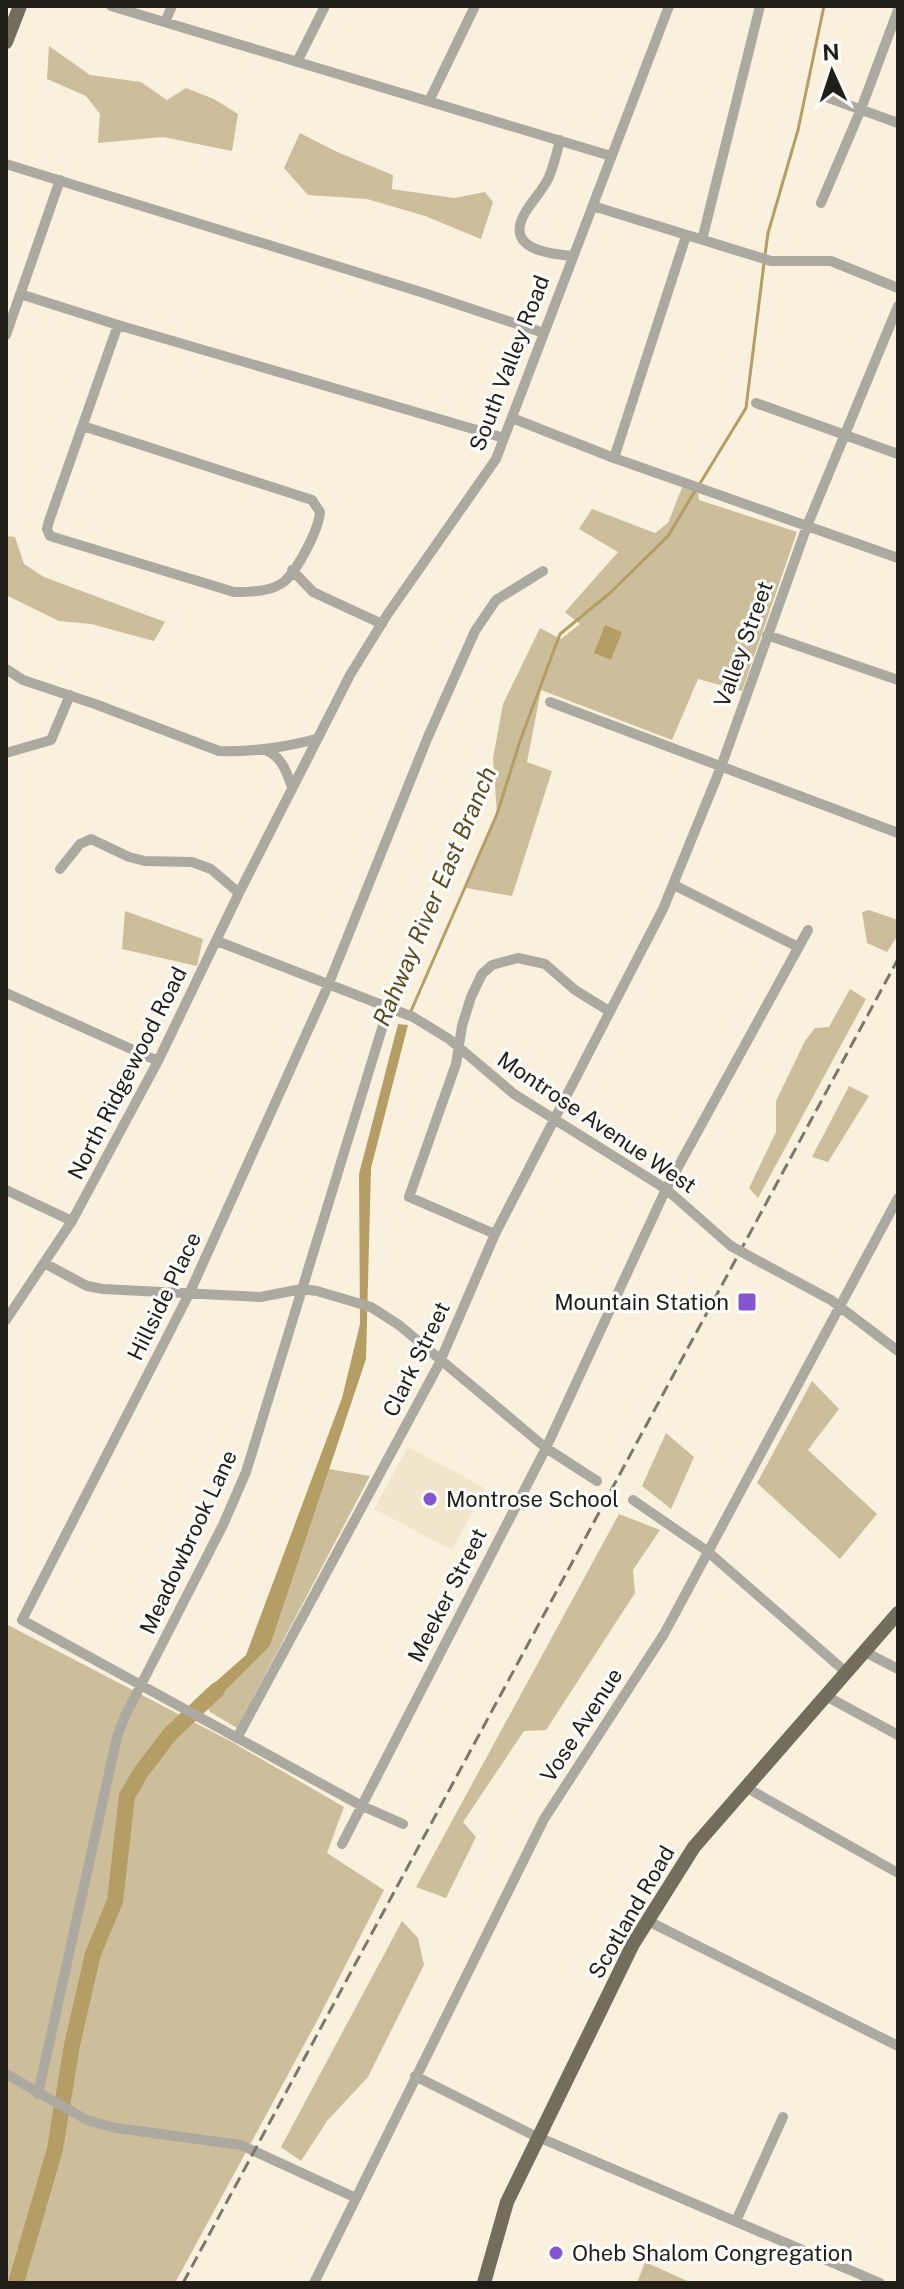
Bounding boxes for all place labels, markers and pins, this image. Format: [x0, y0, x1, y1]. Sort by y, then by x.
place label: Mountain Station [554, 1289, 729, 1315]
marker: Mountain Station [736, 1291, 758, 1313]
place label: Montrose School [446, 1486, 619, 1512]
marker: Montrose School [421, 1490, 439, 1508]
place label: Oheb Shalom Congregation [572, 2240, 853, 2266]
marker: Oheb Shalom Congregation [547, 2244, 565, 2262]

